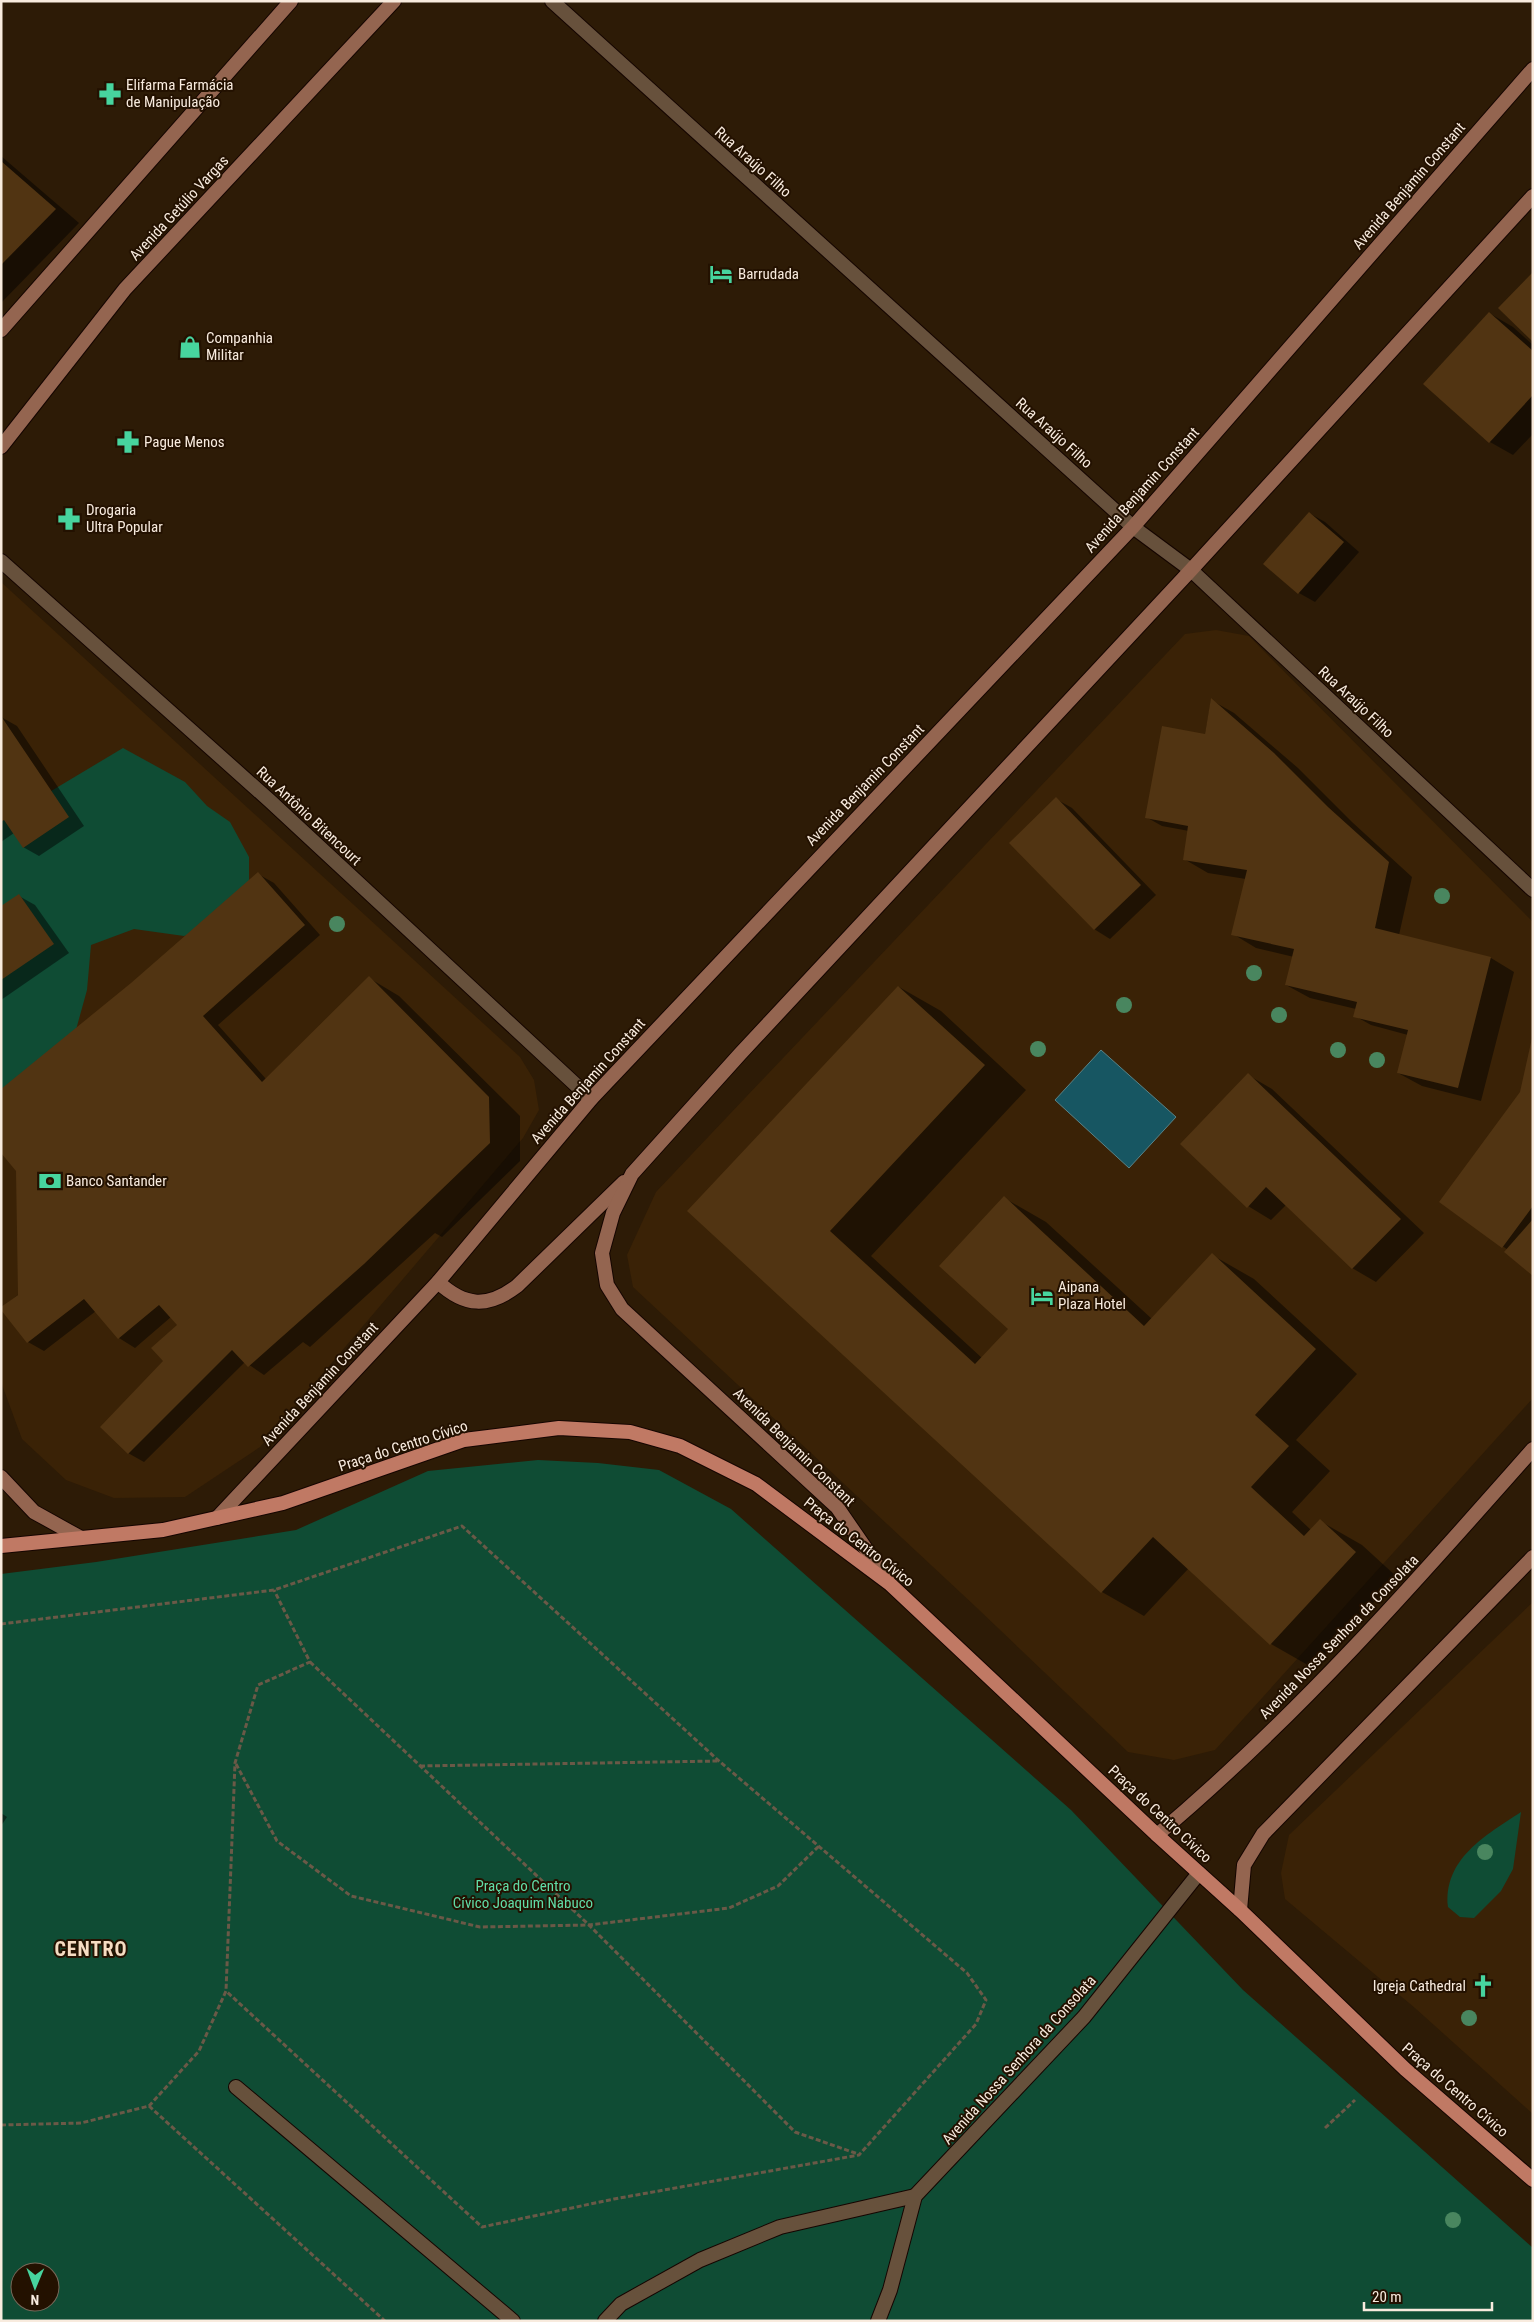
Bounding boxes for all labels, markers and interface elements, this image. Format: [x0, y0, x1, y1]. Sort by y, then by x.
place label: Elifarma Farmácia de Manipulação [126, 76, 234, 111]
pharmacy icon: Elifarma Farmácia de Manipulação [97, 81, 123, 107]
street label: Avenida Benjamin Constant [1349, 119, 1469, 253]
street label: Rua Araújo Filho [711, 123, 795, 201]
street label: Avenida Getúlio Vargas [126, 152, 232, 264]
hotel icon: Barrudada [708, 261, 734, 287]
place label: Barrudada [738, 265, 799, 283]
place label: Companhia Militar [206, 329, 273, 364]
shop icon: Companhia Militar [177, 334, 203, 360]
street label: Rua Araújo Filho [1012, 394, 1096, 472]
street label: Avenida Benjamin Constant [1081, 424, 1203, 556]
pharmacy icon: Pague Menos [115, 429, 141, 455]
place label: Pague Menos [144, 433, 225, 451]
place label: Drogaria Ultra Popular [86, 501, 163, 536]
pharmacy icon: Drogaria Ultra Popular [56, 506, 82, 532]
street label: Rua Araújo Filho [1315, 663, 1397, 741]
street label: Avenida Benjamin Constant [802, 720, 928, 850]
street label: Rua Antônio Bitencourt [253, 763, 365, 869]
street label: Avenida Benjamin Constant [527, 1015, 649, 1147]
bank icon: Banco Santander [37, 1168, 63, 1194]
place label: Banco Santander [66, 1172, 167, 1190]
place label: Aipana Plaza Hotel [1058, 1278, 1126, 1313]
hotel icon: Aipana Plaza Hotel [1029, 1283, 1055, 1309]
street label: Avenida Benjamin Constant [258, 1318, 382, 1450]
street label: Avenida Benjamin Constant [729, 1384, 859, 1510]
street label: Praça do Centro Cívico [336, 1417, 470, 1475]
street label: Praça do Centro Cívico [800, 1493, 918, 1591]
street label: Avenida Nossa Senhora da Consolata [1256, 1551, 1422, 1723]
street label: Praça do Centro Cívico [1105, 1761, 1215, 1867]
park label: Praça do Centro Cívico Joaquim Nabuco [453, 1877, 593, 1912]
district label: CENTRO [54, 1937, 128, 1961]
street label: Avenida Nossa Senhora da Consolata [938, 1972, 1100, 2148]
church icon: Igreja Cathedral [1470, 1973, 1496, 1999]
place label: Igreja Cathedral [1373, 1977, 1466, 1995]
street label: Praça do Centro Cívico [1398, 2039, 1512, 2141]
north arrow [10, 2262, 60, 2312]
scale bar [1364, 2280, 1492, 2312]
text: 20 m [1372, 2288, 1402, 2306]
text: N [30, 2292, 39, 2308]

